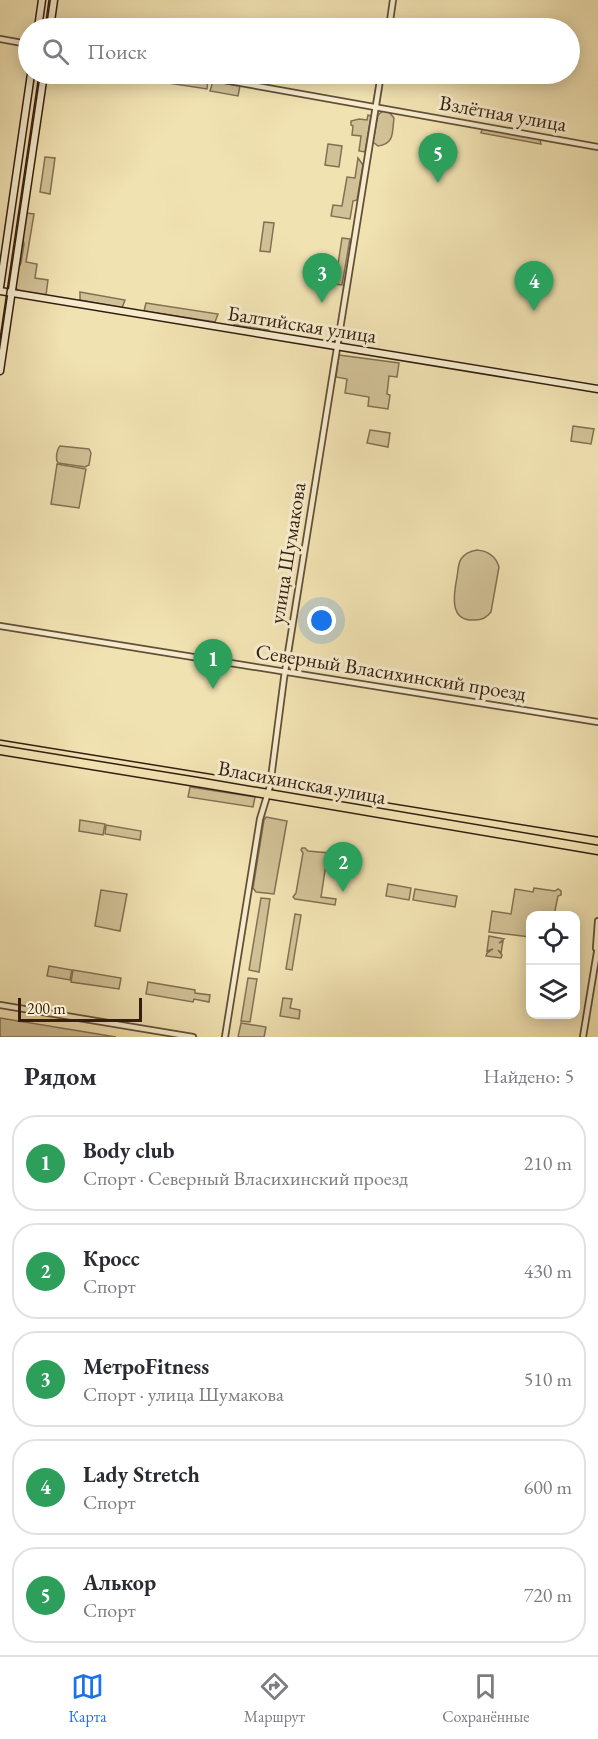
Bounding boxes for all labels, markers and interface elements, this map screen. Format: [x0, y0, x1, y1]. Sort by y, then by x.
search box [18, 18, 580, 84]
icon: search [39, 35, 72, 68]
text: Поиск [87, 37, 147, 66]
street label: Взлётная улица [437, 89, 569, 138]
pin: 5 [418, 134, 458, 183]
pin: 3 [302, 254, 342, 303]
pin: 4 [514, 262, 554, 311]
street label: Балтийская улица [226, 299, 379, 349]
street label: улица Шумакова [262, 480, 312, 626]
your location [307, 606, 336, 635]
street label: Северный Власихинский проезд [254, 637, 529, 707]
pin: 1 [194, 640, 232, 689]
street label: Власихинская улица [216, 754, 389, 810]
pin: 2 [324, 842, 362, 892]
map controls [526, 911, 580, 1019]
button: locate [526, 911, 580, 965]
button: layers [526, 965, 580, 1019]
scale bar [18, 995, 142, 1022]
text: 200 m [27, 998, 66, 1019]
text: Рядом [24, 1059, 97, 1093]
text: Найдено: 5 [483, 1063, 574, 1089]
text: Body club [83, 1136, 175, 1165]
text: 1 [40, 1150, 51, 1176]
text: 210 m [524, 1150, 572, 1176]
text: Спорт · Северный Власихинский проезд [83, 1165, 408, 1191]
text: Кросс [83, 1244, 140, 1273]
text: 2 [40, 1258, 51, 1284]
text: 430 m [524, 1258, 572, 1284]
text: Спорт [83, 1273, 136, 1299]
text: МетроFitness [83, 1352, 209, 1381]
text: 3 [40, 1366, 51, 1392]
text: 510 m [524, 1366, 572, 1392]
text: Спорт · улица Шумакова [83, 1381, 284, 1407]
text: Lady Stretch [83, 1460, 200, 1489]
text: 4 [40, 1474, 51, 1500]
text: 600 m [524, 1474, 572, 1500]
text: Спорт [83, 1489, 136, 1515]
text: Алькор [83, 1568, 156, 1597]
text: 5 [40, 1582, 51, 1608]
text: 720 m [524, 1582, 572, 1608]
text: Спорт [83, 1597, 136, 1623]
tab: Карта [69, 1670, 107, 1727]
tab: Маршрут [244, 1670, 305, 1727]
tab: Сохранённые [442, 1670, 529, 1727]

